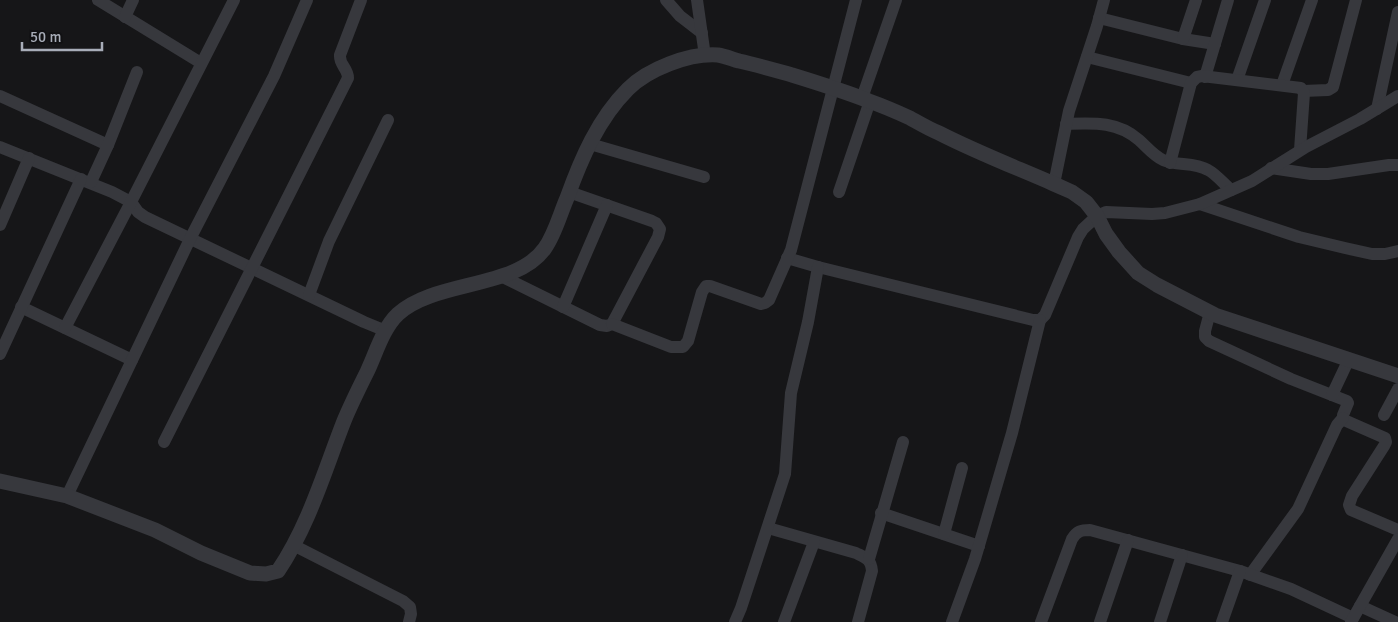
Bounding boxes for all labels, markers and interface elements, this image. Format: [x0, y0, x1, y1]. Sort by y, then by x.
scale bar [22, 20, 102, 52]
text: 50 m [30, 28, 61, 46]

